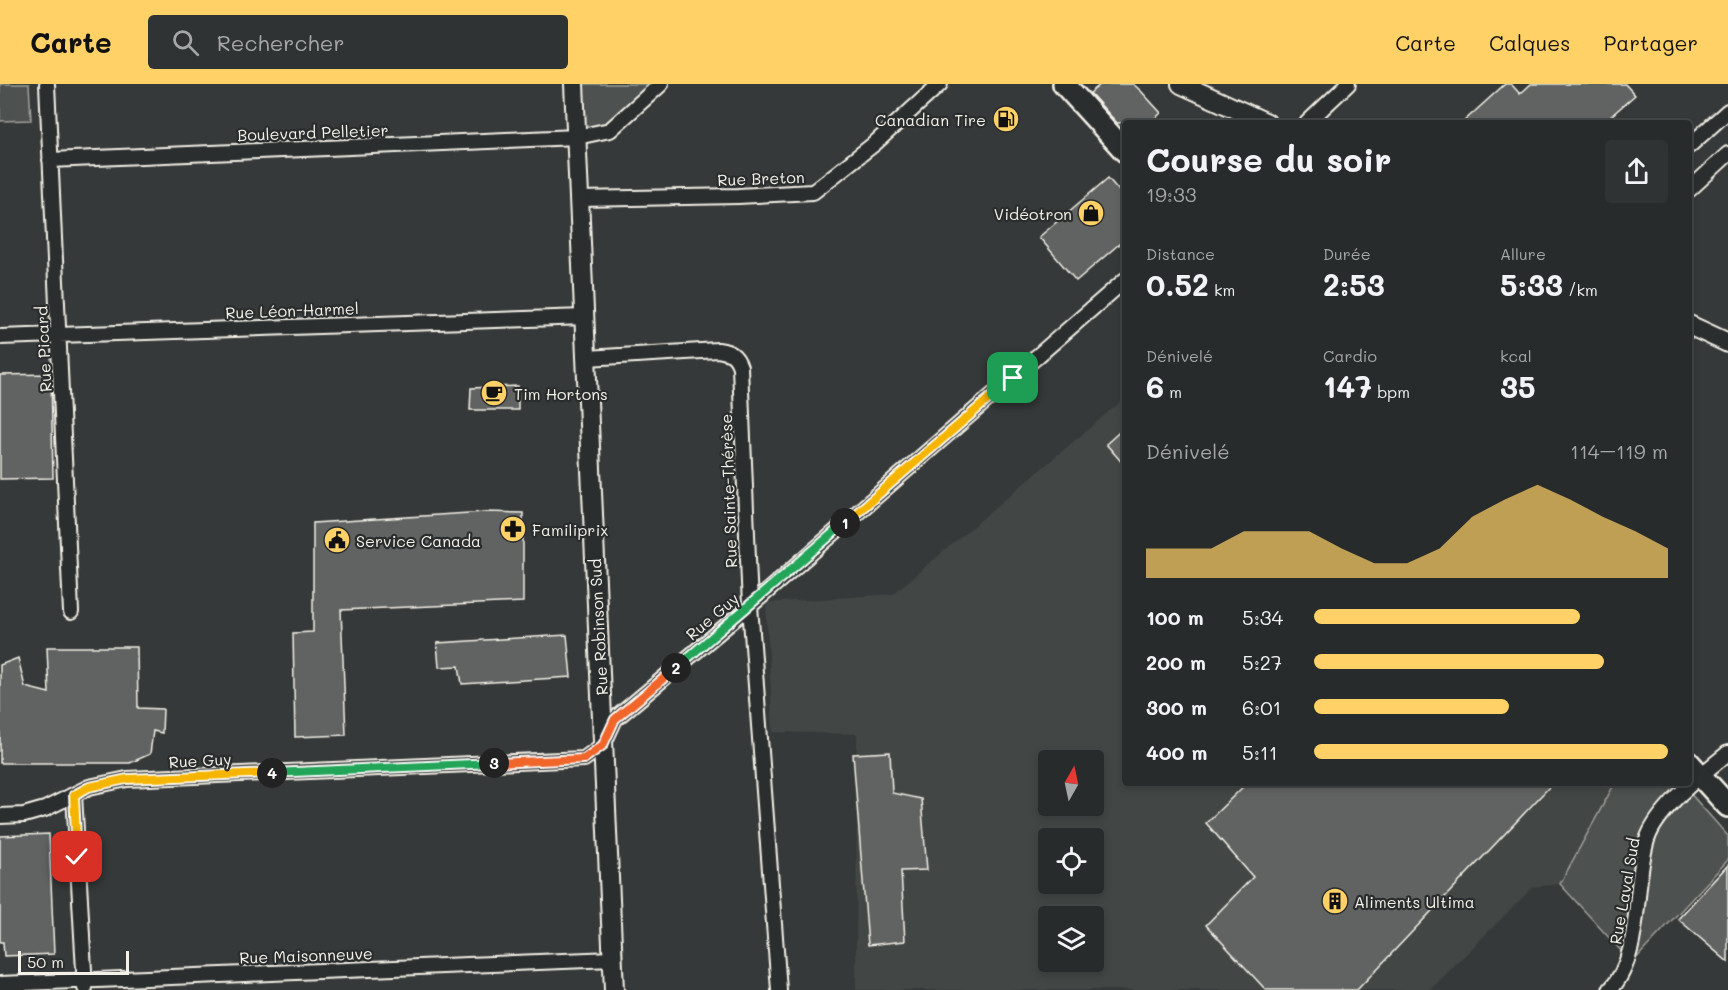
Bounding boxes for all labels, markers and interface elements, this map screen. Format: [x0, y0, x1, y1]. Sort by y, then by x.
search box [148, 15, 568, 69]
text: Carte [30, 24, 112, 60]
icon: search [169, 26, 202, 59]
text: Rechercher [217, 28, 344, 57]
text: Carte [1395, 29, 1456, 56]
text: Calques [1489, 29, 1571, 56]
text: Partager [1604, 29, 1698, 56]
fuel station icon: Canadian Tire [991, 104, 1021, 134]
place label: Canadian Tire [875, 109, 986, 130]
street label: Boulevard Pelletier [237, 119, 389, 145]
text: Course du soir [1146, 137, 1392, 180]
button: share [1605, 140, 1668, 203]
street label: Rue Breton [717, 166, 805, 190]
text: 19:33 [1146, 181, 1196, 207]
shop icon: Vidéotron [1076, 198, 1106, 228]
place label: Vidéotron [994, 203, 1072, 224]
text: Distance [1146, 243, 1215, 264]
text: Durée [1323, 243, 1371, 264]
text: Allure [1500, 243, 1546, 264]
text: 0.52 [1146, 264, 1209, 304]
text: 2:53 [1323, 264, 1385, 304]
text: 5:33 [1500, 264, 1563, 304]
text: km [1209, 279, 1235, 300]
text: /km [1563, 279, 1598, 300]
street label: Rue Léon-Harmel [225, 297, 359, 323]
street label: Rue Picard [30, 305, 56, 393]
text: Dénivelé [1146, 345, 1213, 366]
text: Cardio [1323, 345, 1377, 366]
text: kcal [1500, 345, 1532, 366]
pin [987, 352, 1038, 403]
icon: arrive [996, 361, 1029, 394]
text: 6 [1146, 366, 1164, 406]
text: 147 [1323, 366, 1372, 406]
text: 35 [1500, 366, 1536, 406]
cafe icon: Tim Hortons [479, 378, 509, 408]
text: m [1164, 381, 1182, 402]
text: bpm [1372, 381, 1410, 402]
place label: Tim Hortons [514, 383, 608, 404]
street label: Rue Sainte-Thérèse [715, 414, 741, 568]
text: Dénivelé [1146, 438, 1230, 464]
text: 114–119 m [1570, 438, 1668, 464]
pin: 1 [830, 508, 860, 538]
text: 1 [841, 512, 849, 533]
pharmacy icon: Familiprix [498, 514, 528, 544]
place label: Familiprix [532, 519, 608, 540]
public building icon: Service Canada [322, 525, 352, 555]
place label: Service Canada [356, 530, 481, 551]
street label: Rue Robinson Sud [584, 558, 612, 696]
street label: Rue Guy [681, 588, 743, 644]
text: 100 m [1146, 604, 1204, 630]
text: 5:34 [1242, 604, 1283, 630]
text: 200 m [1146, 649, 1206, 675]
text: 5:27 [1242, 649, 1282, 675]
pin: 2 [661, 653, 691, 683]
text: 2 [672, 657, 680, 678]
text: 300 m [1146, 694, 1207, 720]
text: 6:01 [1242, 694, 1282, 720]
text: 400 m [1146, 739, 1207, 765]
text: 5:11 [1242, 739, 1278, 765]
street label: Rue Guy [168, 748, 232, 772]
pin: 3 [479, 748, 509, 778]
north arrow [1038, 750, 1104, 816]
map controls [1038, 750, 1104, 972]
text: 3 [489, 752, 499, 773]
pin: 4 [257, 758, 287, 788]
text: 4 [267, 762, 277, 783]
button: locate [1038, 828, 1104, 894]
pin [51, 831, 102, 882]
street label: Rue Laval Sud [1604, 836, 1644, 946]
icon: check [60, 840, 93, 873]
building icon: Aliments Ultima [1320, 886, 1350, 916]
place label: Aliments Ultima [1354, 891, 1475, 912]
button: layers [1038, 906, 1104, 972]
street label: Rue Maisonneuve [239, 942, 373, 968]
scale bar [18, 948, 129, 976]
text: 50 m [27, 951, 64, 972]

